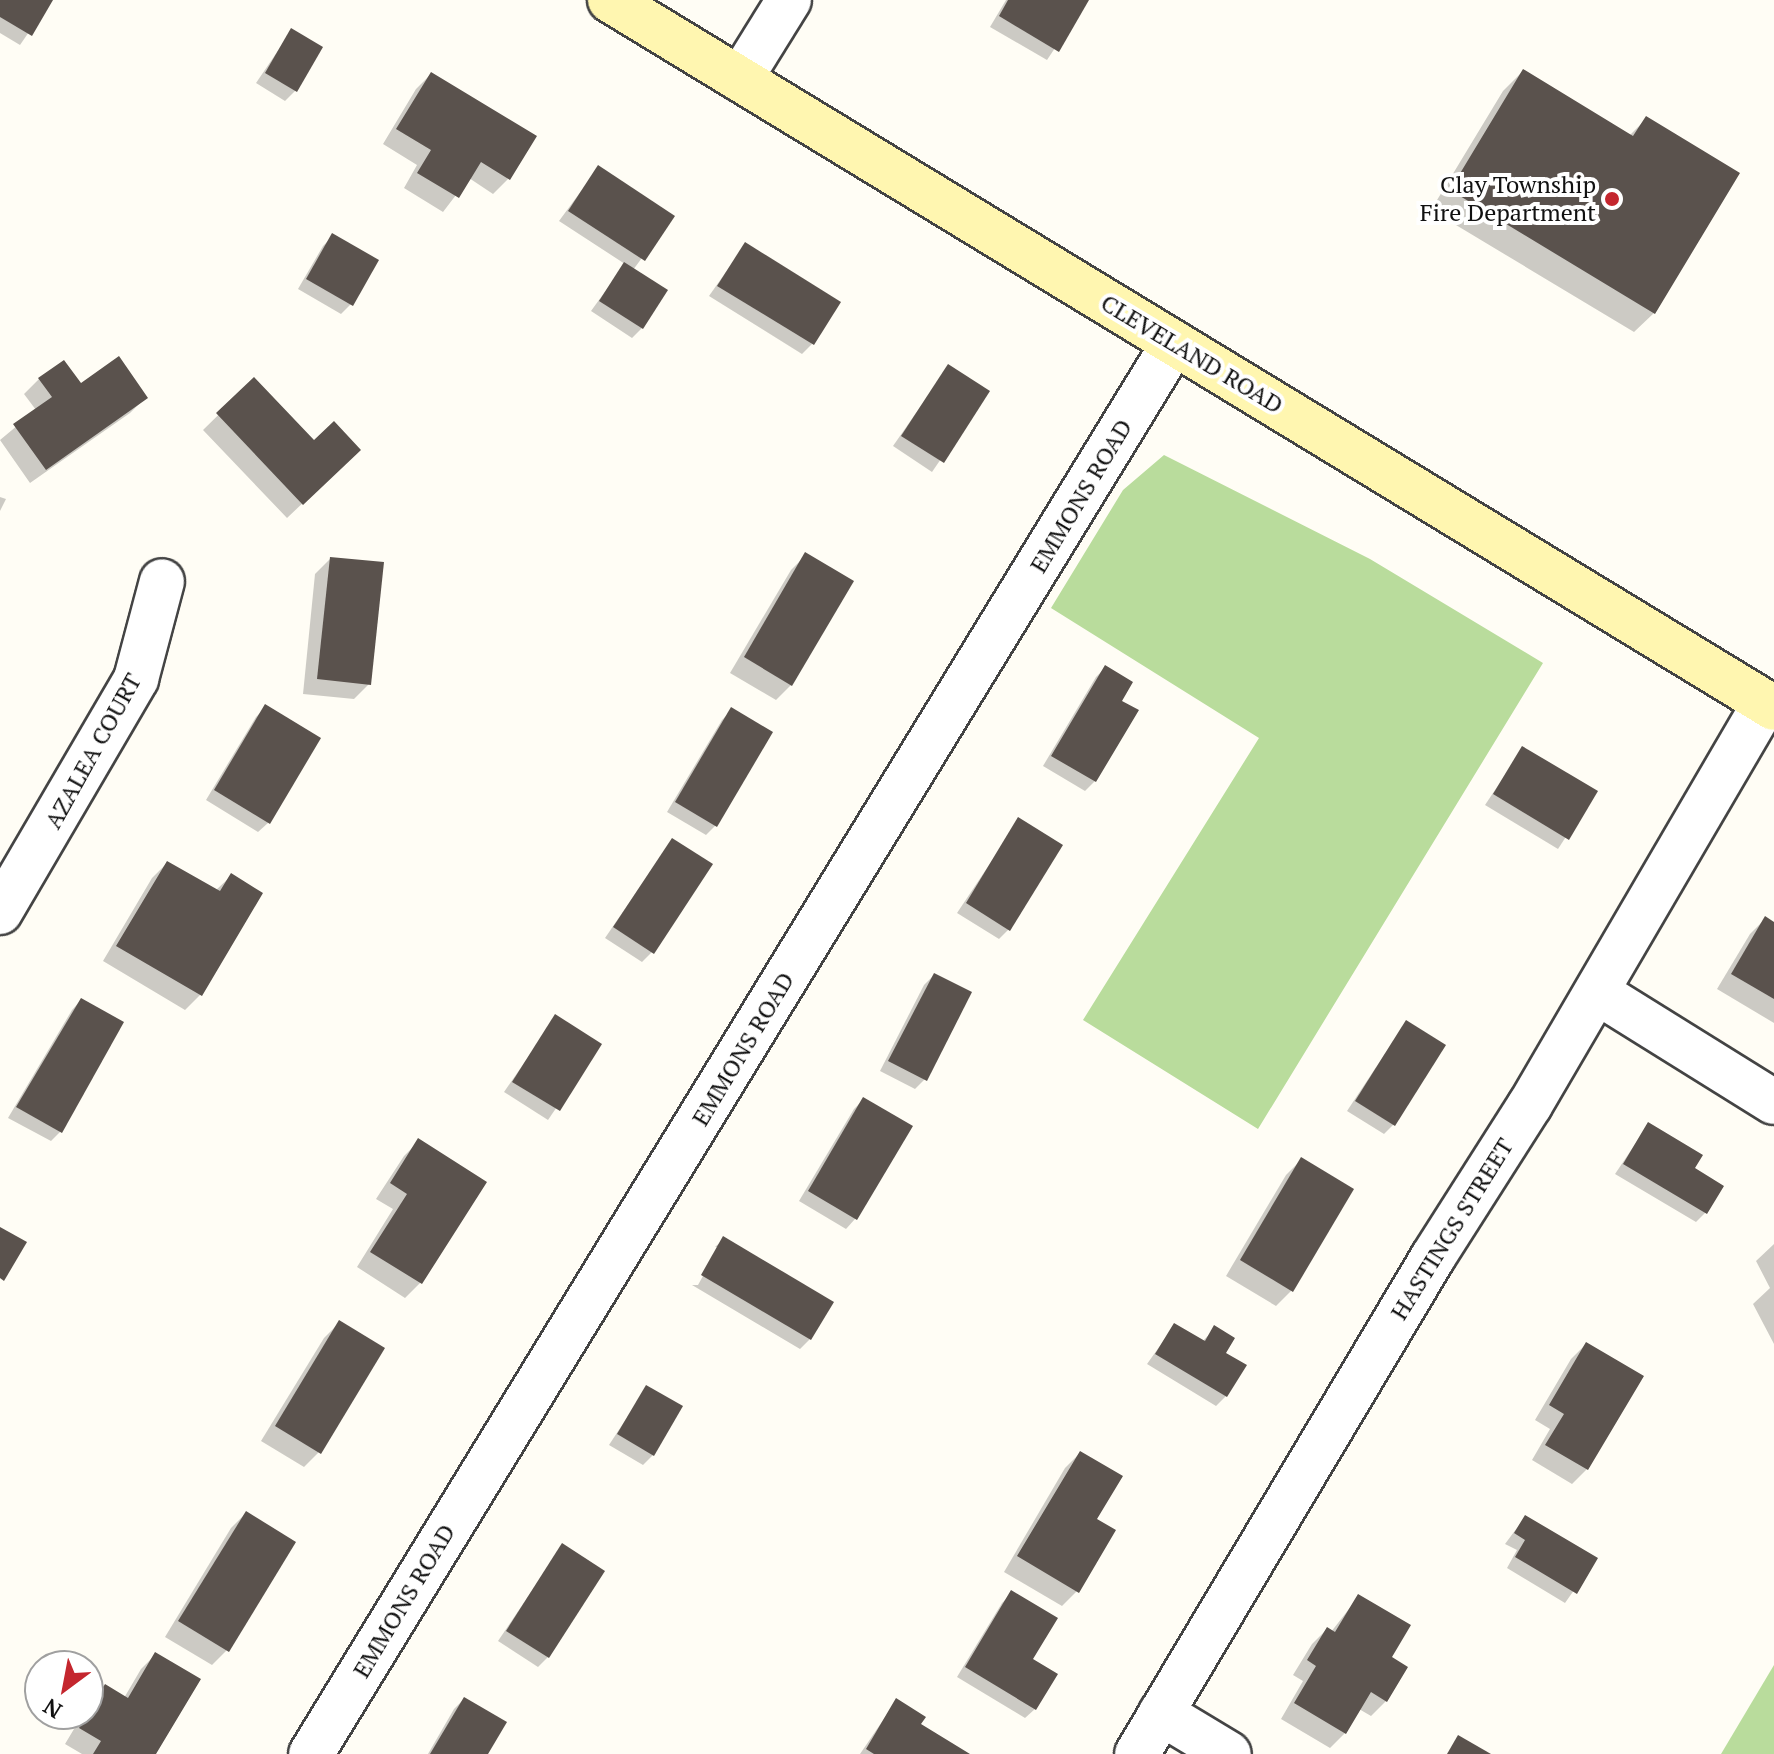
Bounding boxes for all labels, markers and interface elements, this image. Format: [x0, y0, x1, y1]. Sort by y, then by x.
place label: Clay Township Fire Department [1420, 171, 1596, 227]
marker: Clay Township Fire Department [1603, 190, 1621, 208]
street label: CLEVELAND ROAD [1096, 288, 1288, 420]
street label: EMMONS ROAD [1024, 414, 1138, 578]
street label: AZALEA COURT [38, 668, 148, 834]
street label: EMMONS ROAD [686, 967, 800, 1131]
street label: HASTINGS STREET [1385, 1133, 1519, 1325]
street label: EMMONS ROAD [347, 1519, 461, 1683]
north arrow [24, 1650, 104, 1730]
text: N [37, 1692, 67, 1726]

